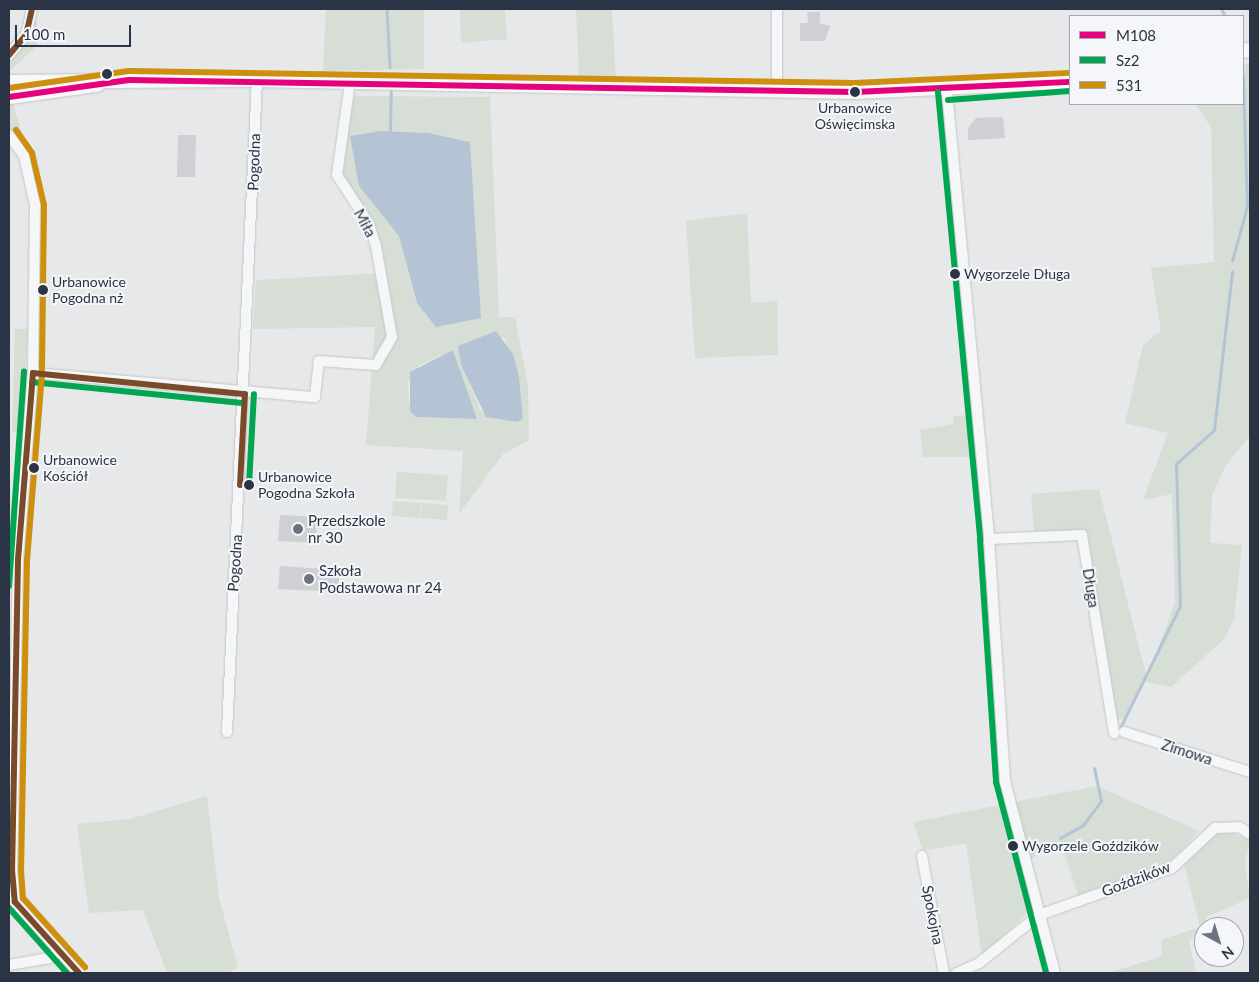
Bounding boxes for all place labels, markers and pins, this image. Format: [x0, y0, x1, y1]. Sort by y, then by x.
unlabelled marker [102, 69, 112, 79]
marker: Urbanowice Oświęcimska [850, 87, 860, 97]
place label: Urbanowice Oświęcimska [815, 100, 895, 132]
place label: Wygorzele Długa [964, 266, 1070, 282]
marker: Wygorzele Długa [950, 269, 960, 279]
place label: Urbanowice Pogodna nż [52, 274, 126, 306]
marker: Urbanowice Pogodna nż [38, 285, 48, 295]
place label: Urbanowice Kościół [43, 452, 117, 484]
marker: Urbanowice Kościół [29, 463, 39, 473]
place label: Urbanowice Pogodna Szkoła [258, 469, 355, 502]
marker: Urbanowice Pogodna Szkoła [244, 480, 254, 490]
place label: Przedszkole nr 30 [308, 511, 386, 546]
marker: Przedszkole nr 30 [292, 523, 304, 535]
place label: Szkoła Podstawowa nr 24 [319, 561, 442, 596]
marker: Szkoła Podstawowa nr 24 [303, 573, 315, 585]
place label: Wygorzele Goździków [1022, 838, 1159, 854]
marker: Wygorzele Goździków [1008, 841, 1018, 851]

